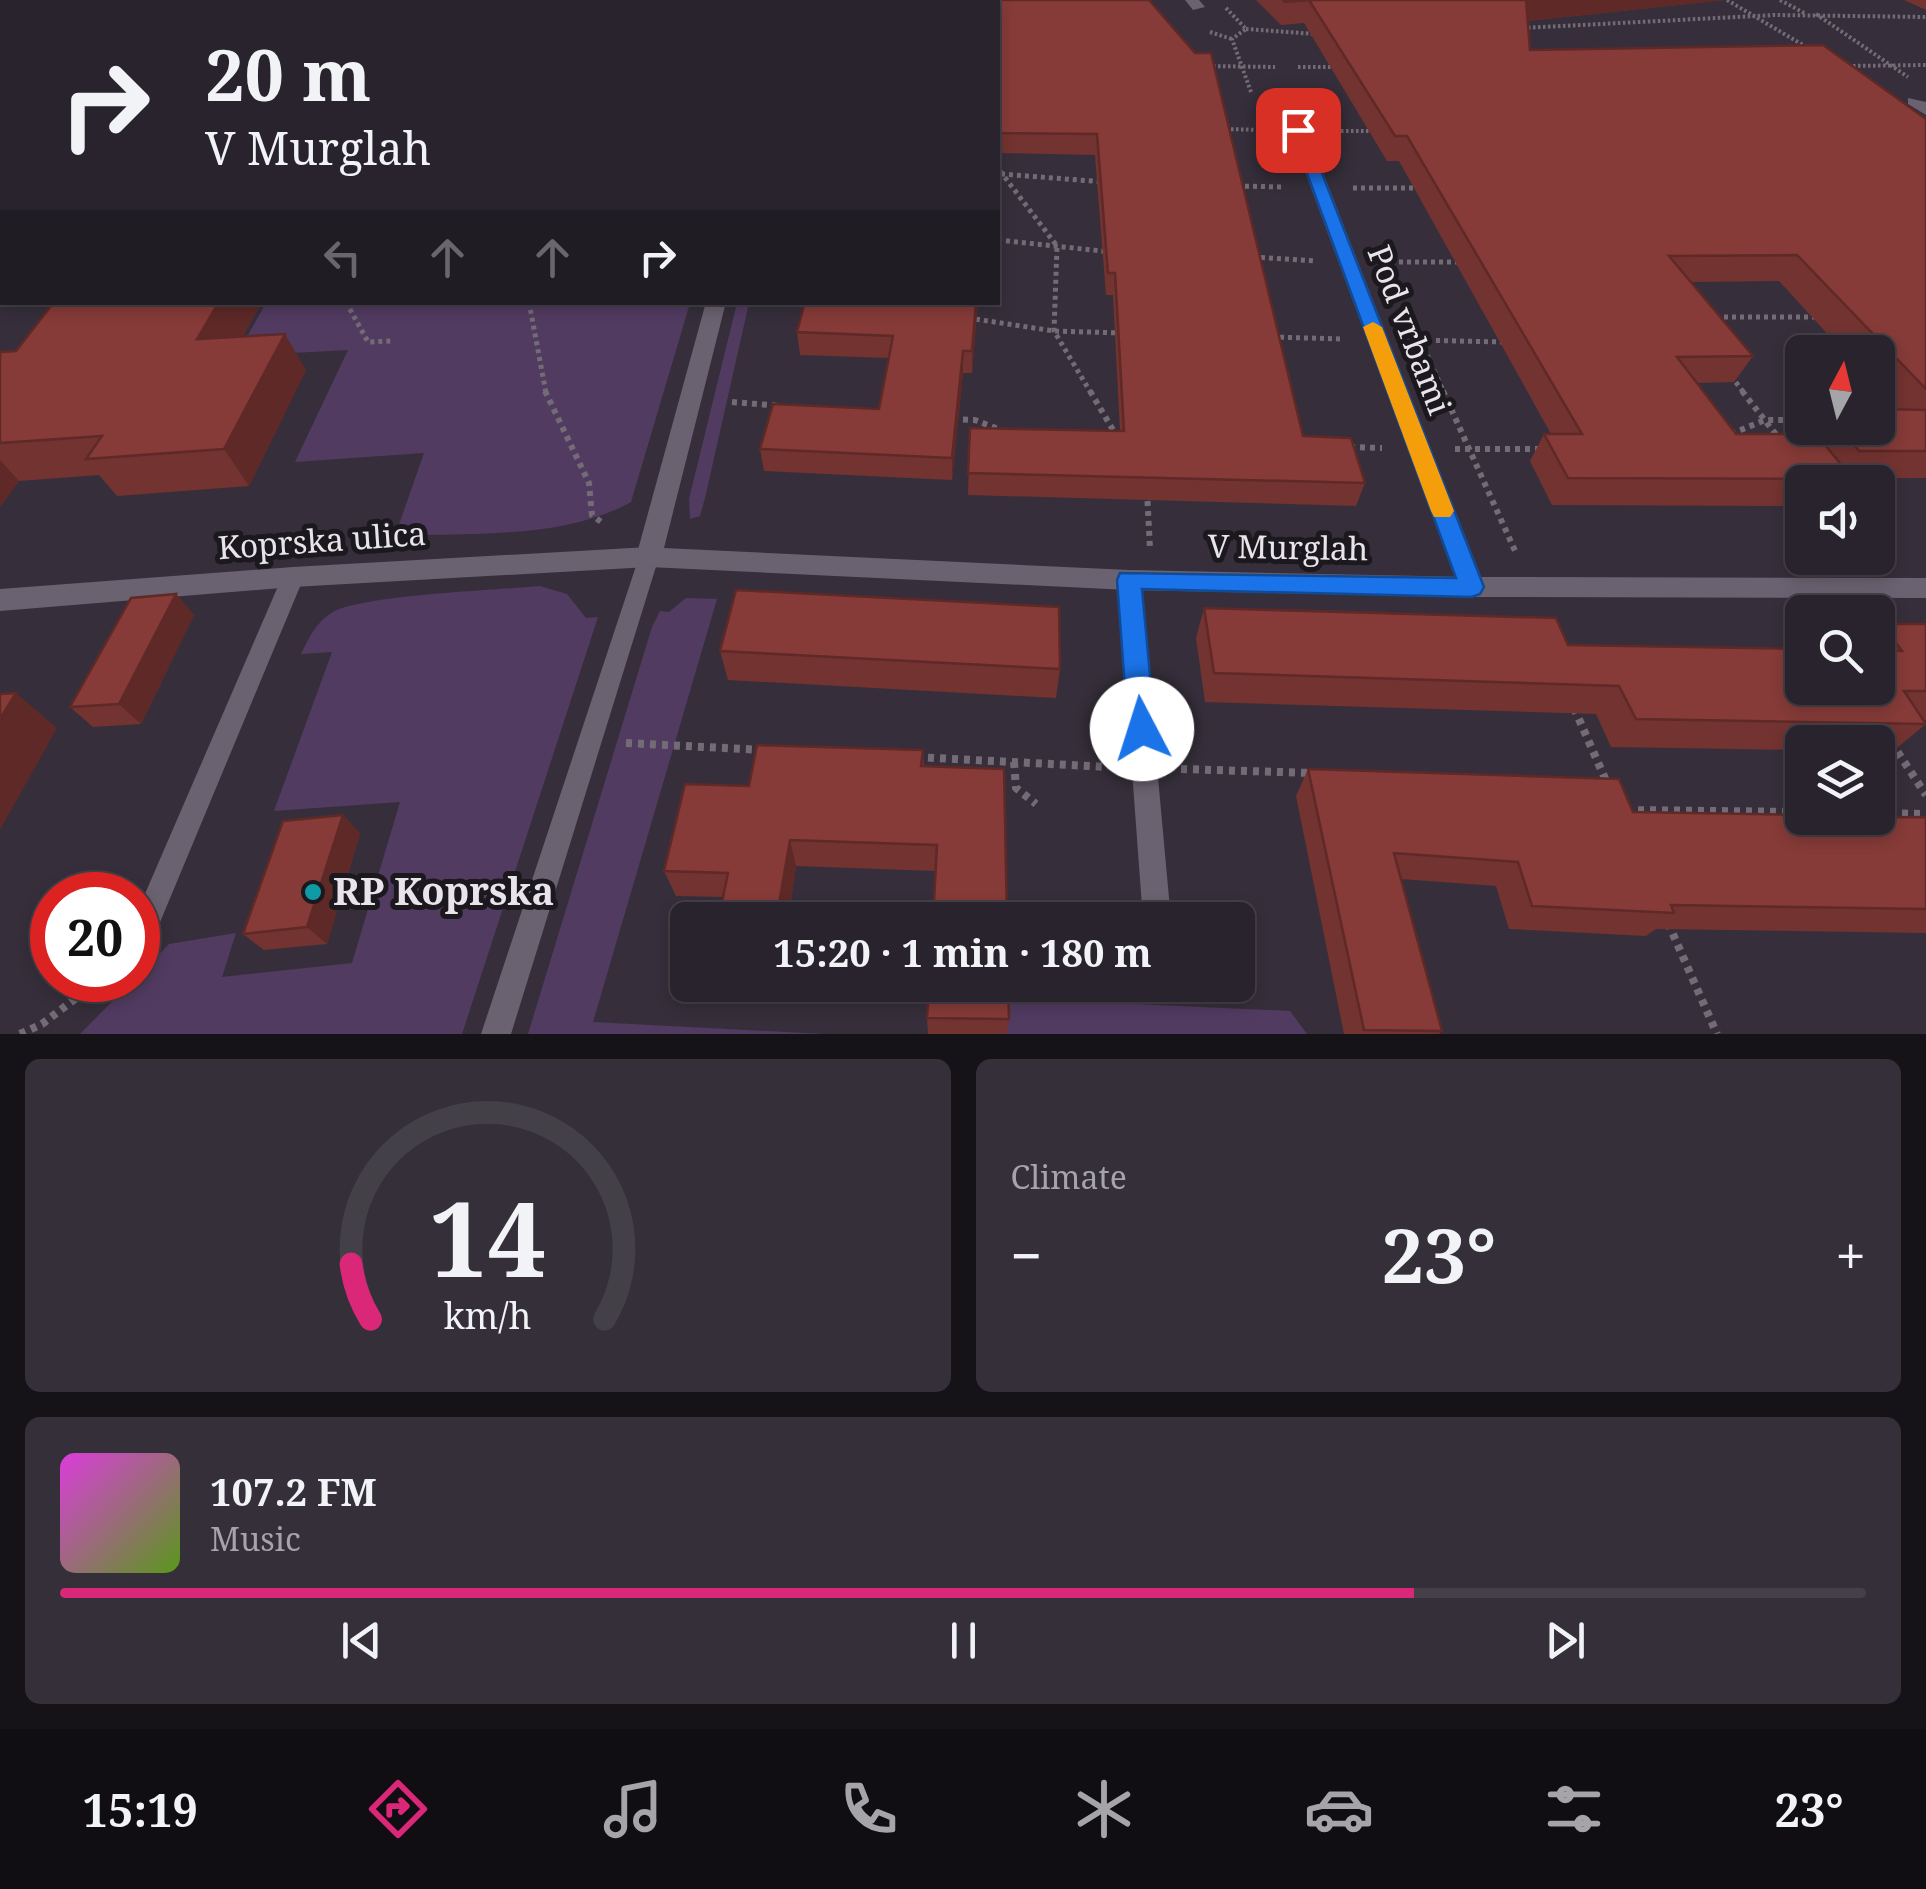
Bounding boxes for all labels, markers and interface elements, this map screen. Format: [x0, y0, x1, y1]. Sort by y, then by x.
text: 20 m [205, 26, 371, 122]
icon: right [40, 40, 170, 170]
pin [1256, 88, 1341, 173]
icon: arrive [1271, 103, 1326, 158]
text: V Murglah [205, 117, 431, 178]
icon: left [315, 230, 370, 285]
icon: ahead [420, 230, 475, 285]
icon: ahead [525, 230, 580, 285]
icon: right [630, 230, 685, 285]
street label: Pod vrbami [1359, 239, 1462, 420]
north arrow [1785, 335, 1895, 445]
map controls [1785, 335, 1895, 835]
button: sound [1785, 465, 1895, 575]
street label: Koprska ulica [216, 511, 427, 568]
street label: V Murglah [1207, 524, 1369, 569]
button: search [1785, 595, 1895, 705]
position arrow [1090, 677, 1194, 781]
button: layers [1785, 725, 1895, 835]
place label: RP Koprska [333, 864, 554, 916]
speed limit sign: 20 [30, 872, 160, 1002]
marker: RP Koprska [302, 881, 324, 903]
text: 15:20 · 1 min · 180 m [773, 926, 1152, 978]
text: Climate [1011, 1155, 1127, 1198]
text: 14 [429, 1166, 547, 1307]
text: 23° [1381, 1203, 1496, 1305]
text: − [1011, 1217, 1042, 1292]
text: + [1835, 1217, 1866, 1292]
text: km/h [444, 1291, 532, 1339]
text: 107.2 FM [210, 1465, 377, 1517]
text: Music [210, 1517, 301, 1560]
icon: previous [334, 1613, 389, 1668]
icon: pause [936, 1613, 991, 1668]
icon: next [1538, 1613, 1593, 1668]
icon: directions [363, 1774, 433, 1844]
icon: music [598, 1774, 668, 1844]
icon: phone [834, 1774, 904, 1844]
icon: climate [1069, 1774, 1139, 1844]
icon: car [1304, 1774, 1374, 1844]
icon: filters [1539, 1774, 1609, 1844]
text: 15:19 [83, 1779, 198, 1840]
text: 23° [1775, 1779, 1843, 1840]

